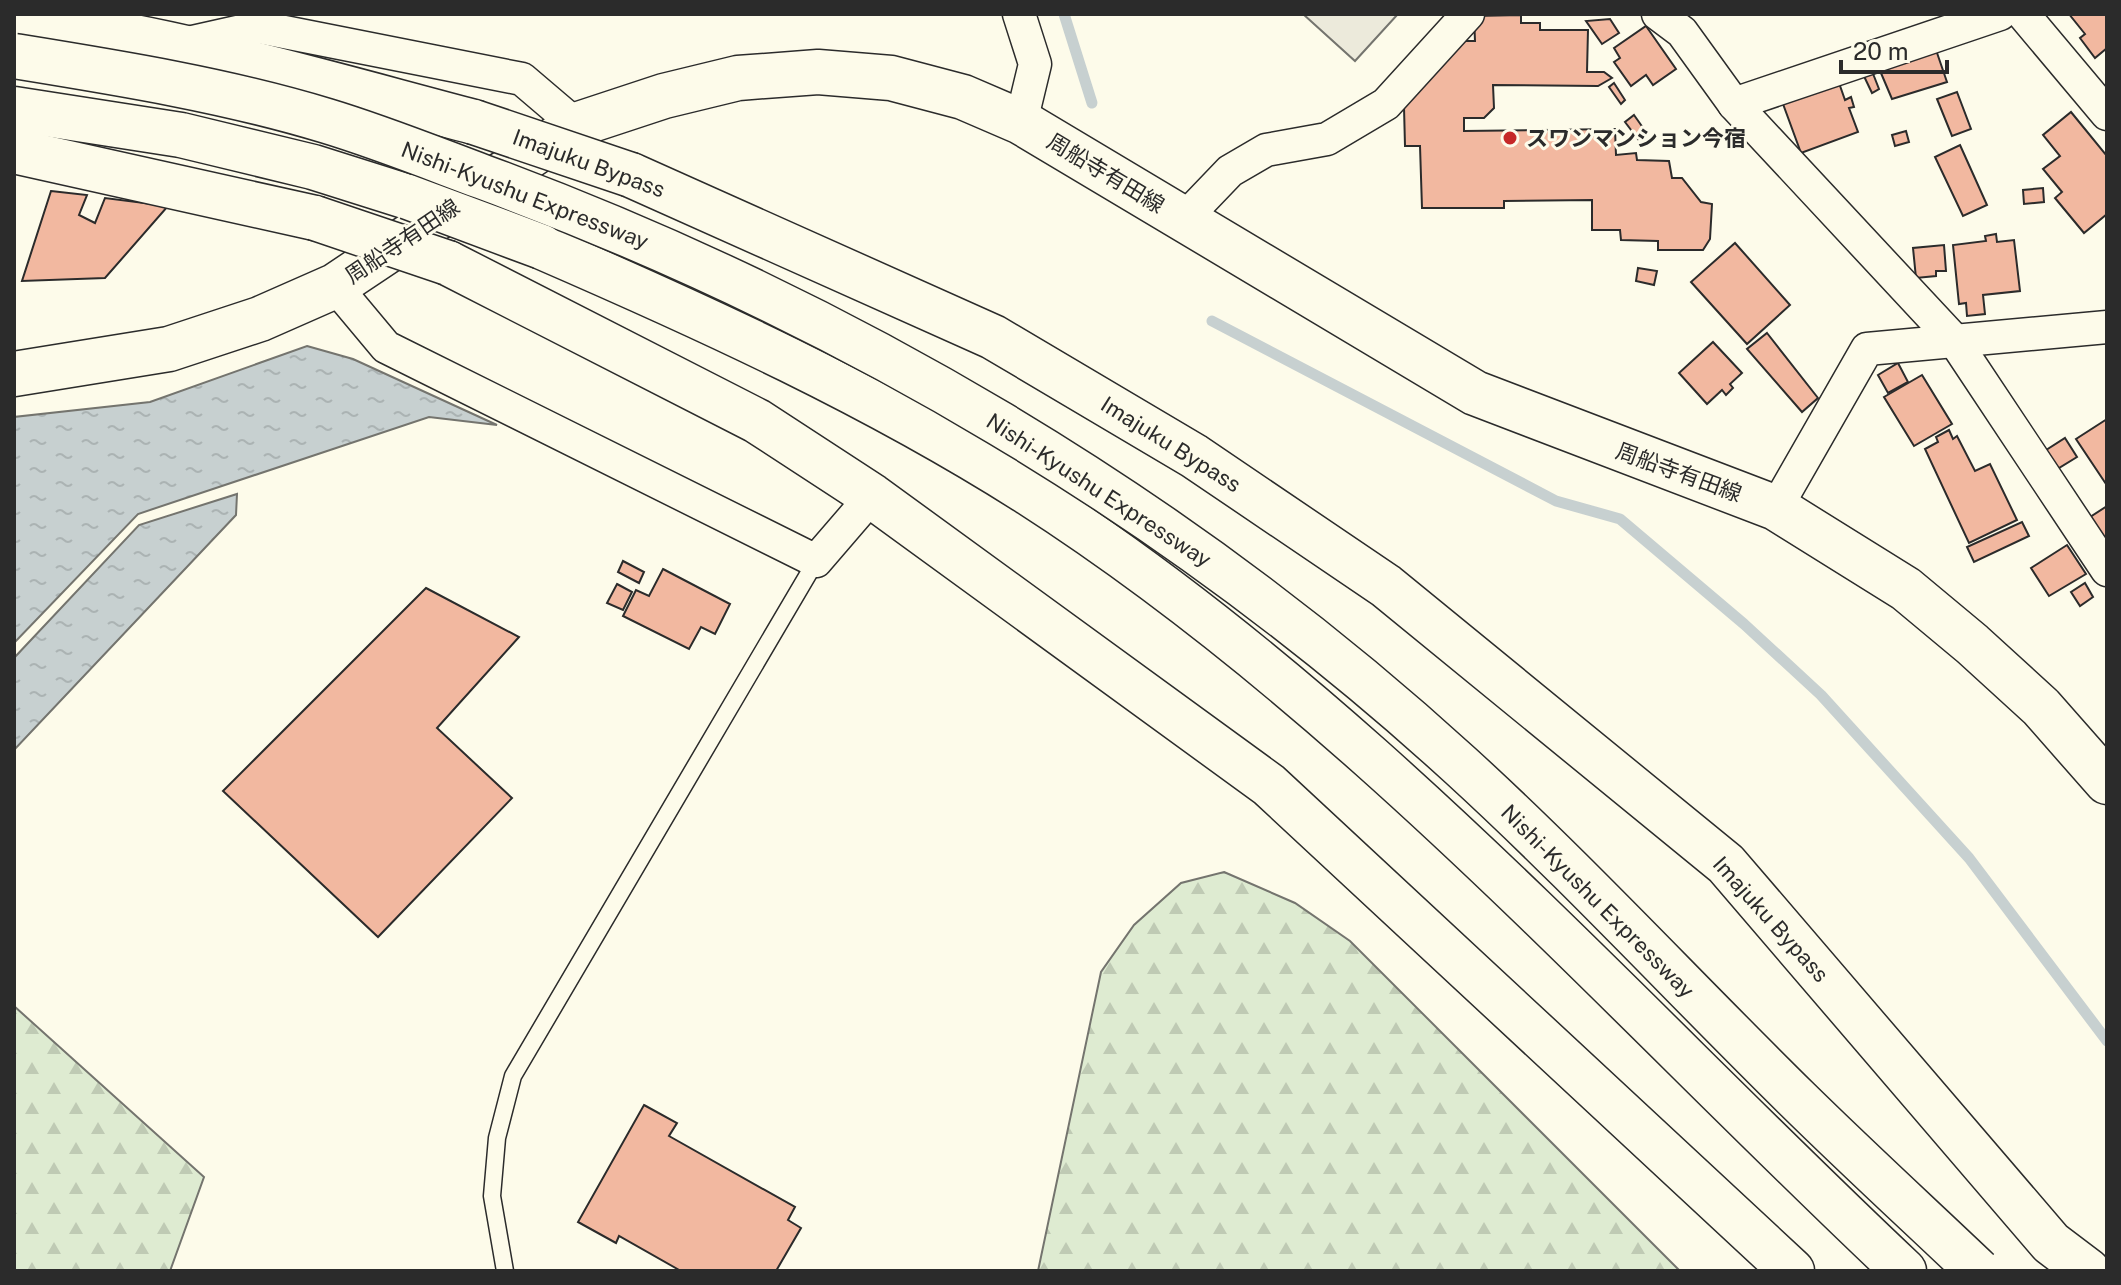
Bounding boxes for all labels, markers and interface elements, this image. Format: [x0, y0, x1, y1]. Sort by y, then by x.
scale bar [1841, 24, 1947, 74]
text: 20 m [1853, 37, 1909, 65]
street label: Imajuku Bypass [509, 123, 669, 203]
place label: スワンマンション今宿 [1526, 125, 1746, 151]
street label: 周船寺有田線 [1043, 128, 1169, 218]
marker: スワンマンション今宿 [1501, 129, 1519, 147]
street label: Nishi-Kyushu Expressway [398, 136, 652, 254]
street label: 周船寺有田線 [340, 193, 464, 289]
street label: Imajuku Bypass [1096, 391, 1246, 497]
street label: Nishi-Kyushu Expressway [982, 408, 1216, 573]
street label: 周船寺有田線 [1613, 437, 1745, 507]
street label: Nishi-Kyushu Expressway [1496, 799, 1700, 1003]
street label: Imajuku Bypass [1708, 851, 1834, 987]

